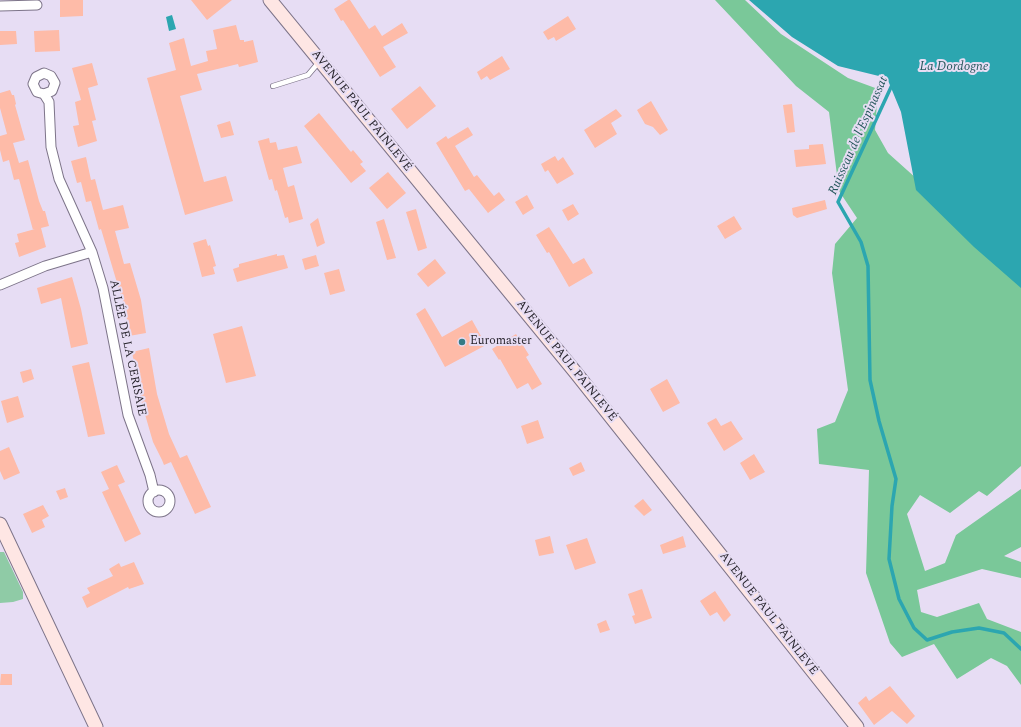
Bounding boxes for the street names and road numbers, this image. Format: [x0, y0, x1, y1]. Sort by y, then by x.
street label: AVENUE PAUL PAINLEVÉ [308, 47, 414, 175]
street label: ALLÉE DE LA CERISAIE [106, 279, 148, 417]
street label: AVENUE PAUL PAINLEVÉ [513, 297, 619, 425]
street label: AVENUE PAUL PAINLEVÉ [716, 550, 820, 678]

